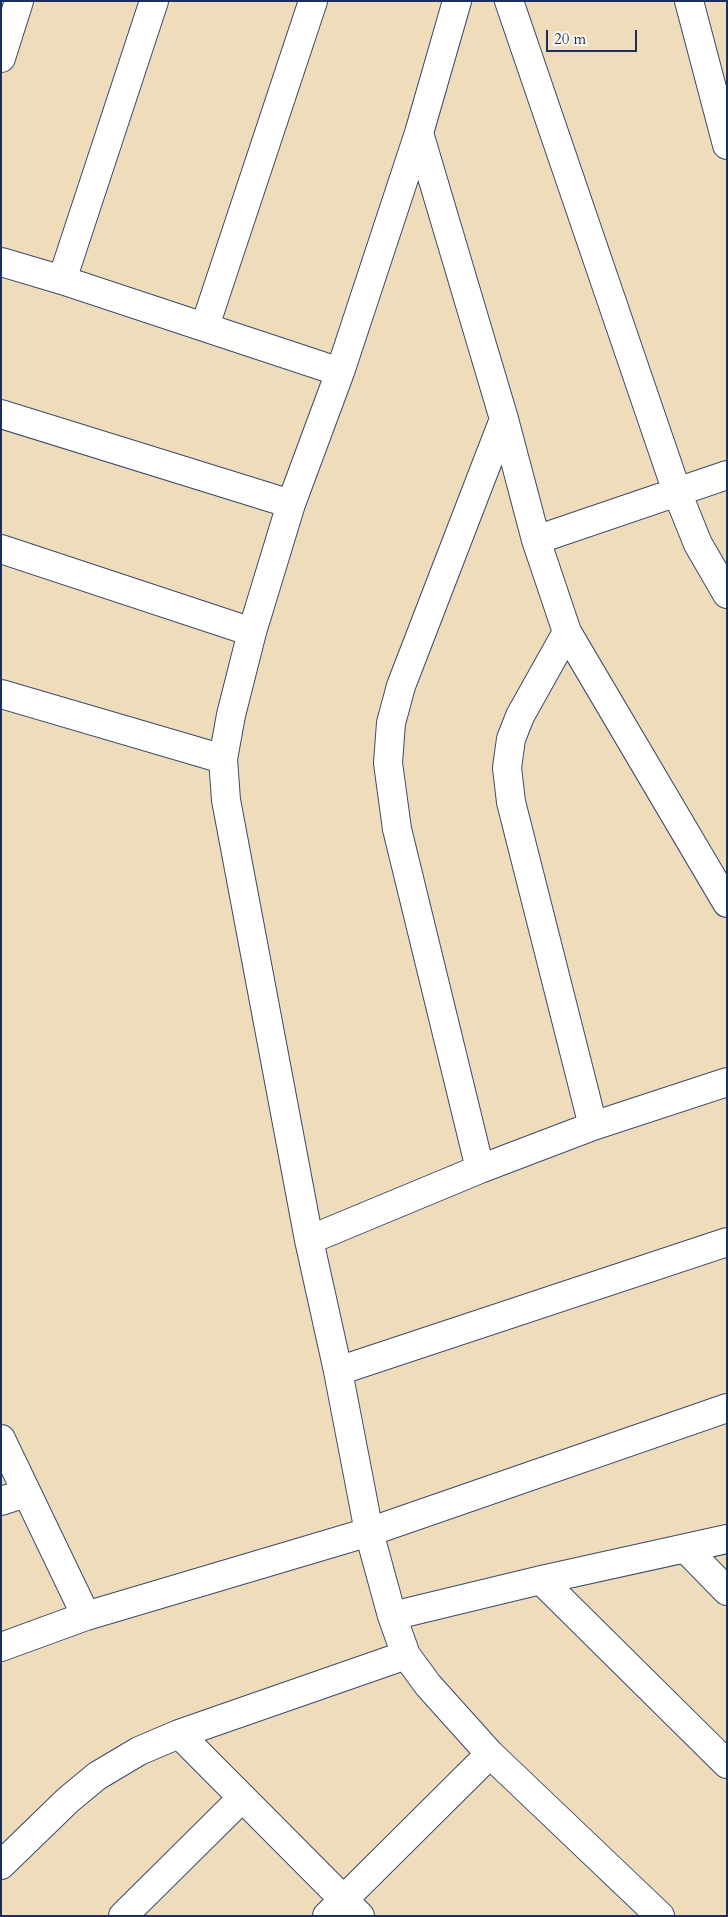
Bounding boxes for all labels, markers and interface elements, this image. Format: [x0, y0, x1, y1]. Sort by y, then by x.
scale bar [548, 20, 639, 52]
text: 20 m [554, 29, 586, 49]

